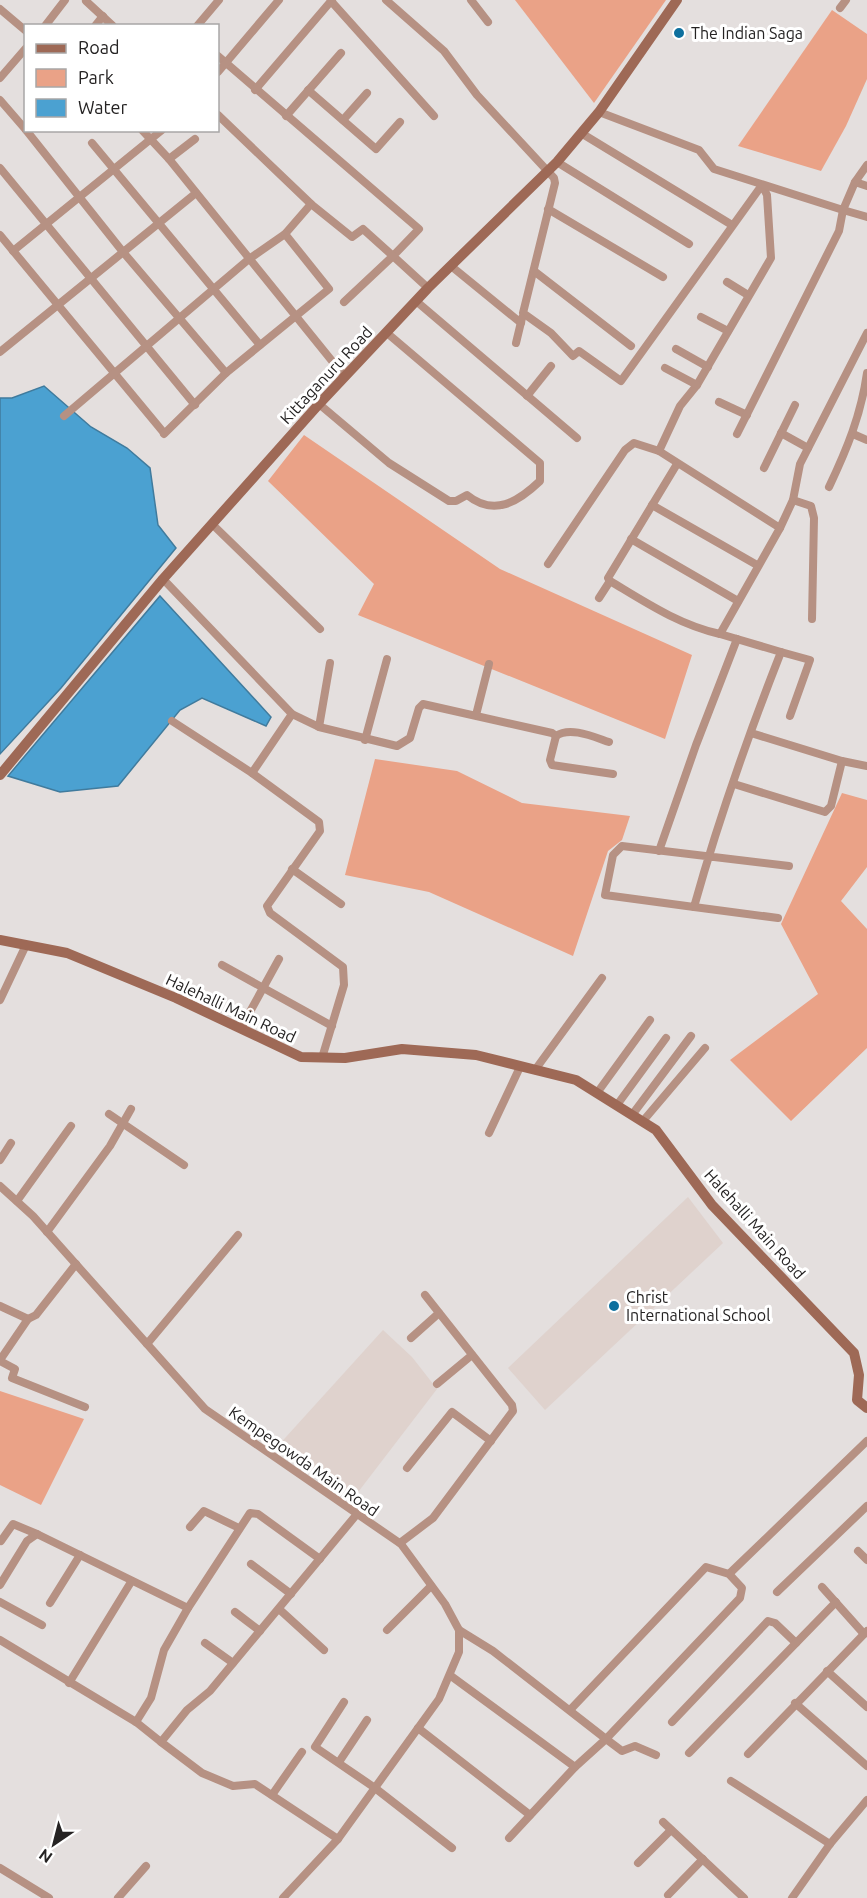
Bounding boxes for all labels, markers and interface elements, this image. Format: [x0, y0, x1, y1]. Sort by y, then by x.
legend [24, 24, 219, 132]
place label: The Indian Saga [691, 24, 803, 42]
marker: The Indian Saga [672, 26, 686, 40]
text: Road [78, 37, 120, 57]
text: Park [78, 67, 114, 87]
text: Water [78, 97, 128, 117]
street label: Kittaganuru Road [276, 323, 376, 427]
street label: Halehalli Main Road [163, 970, 299, 1046]
street label: Halehalli Main Road [701, 1165, 809, 1283]
place label: Christ International School [626, 1288, 770, 1324]
marker: Christ International School [607, 1299, 621, 1313]
street label: Kempegowda Main Road [226, 1403, 382, 1519]
north arrow [24, 1814, 84, 1874]
text: N [35, 1845, 55, 1867]

